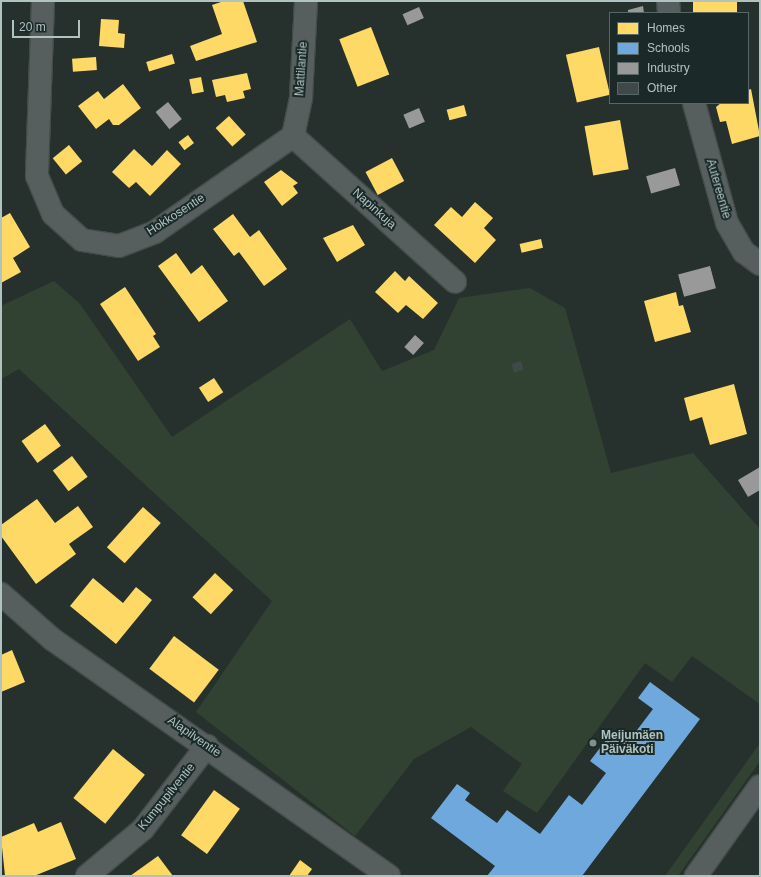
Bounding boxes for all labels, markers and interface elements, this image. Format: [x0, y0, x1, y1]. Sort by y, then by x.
scale bar [14, 12, 82, 38]
legend [609, 12, 749, 104]
text: 20 m [19, 20, 46, 34]
text: Homes [647, 21, 685, 35]
street label: Mattilantie [293, 41, 311, 97]
text: Schools [647, 41, 690, 55]
text: Industry [647, 61, 690, 75]
text: Other [647, 81, 677, 95]
street label: Autereentie [703, 158, 733, 220]
street label: Napinkuja [349, 186, 399, 232]
street label: Hokkosentie [144, 191, 208, 239]
street label: Alapilventie [165, 714, 223, 760]
place label: Meijumäen Päiväkoti [601, 729, 663, 757]
marker: Meijumäen Päiväkoti [588, 738, 598, 748]
street label: Kumpupilventie [136, 761, 198, 833]

